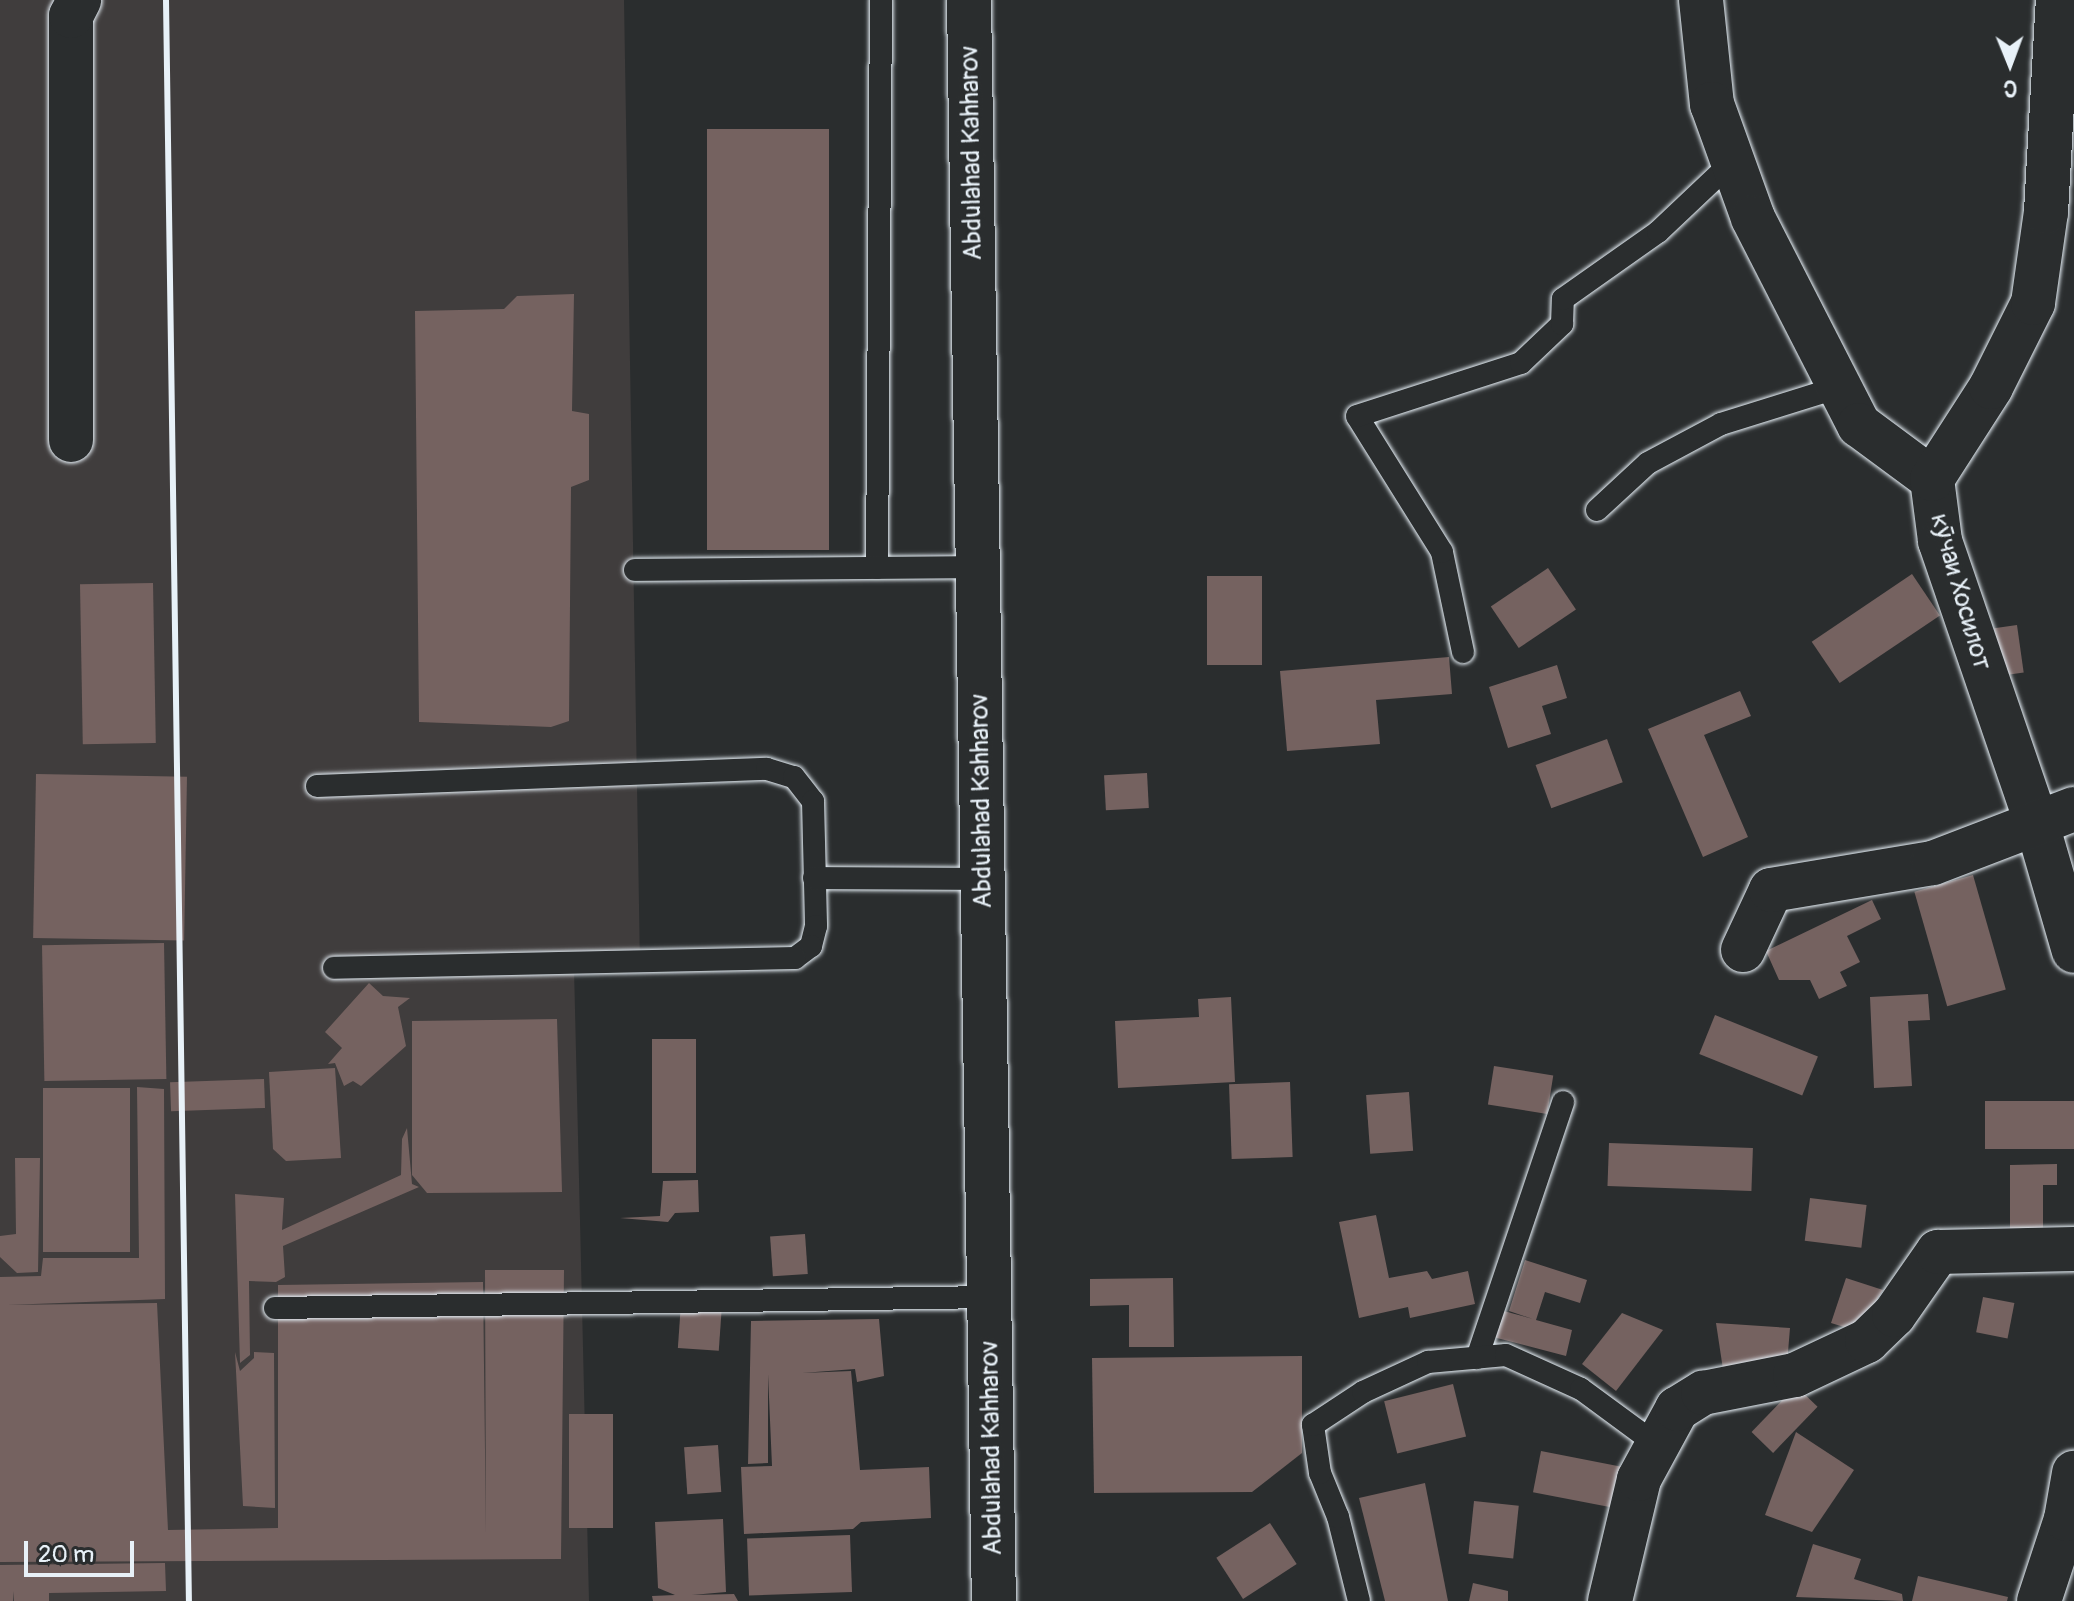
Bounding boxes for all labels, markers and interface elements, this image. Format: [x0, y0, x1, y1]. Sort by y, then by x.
north arrow [1970, 24, 2050, 104]
street label: Abdulahad Kahharov [955, 45, 989, 261]
text: С [2003, 74, 2017, 102]
street label: кӯчаи Хосилот [1923, 510, 1997, 674]
street label: Abdulahad Kahharov [965, 693, 999, 909]
street label: Abdulahad Kahharov [975, 1340, 1009, 1556]
scale bar [28, 1525, 138, 1575]
text: 20 m [38, 1540, 94, 1569]

